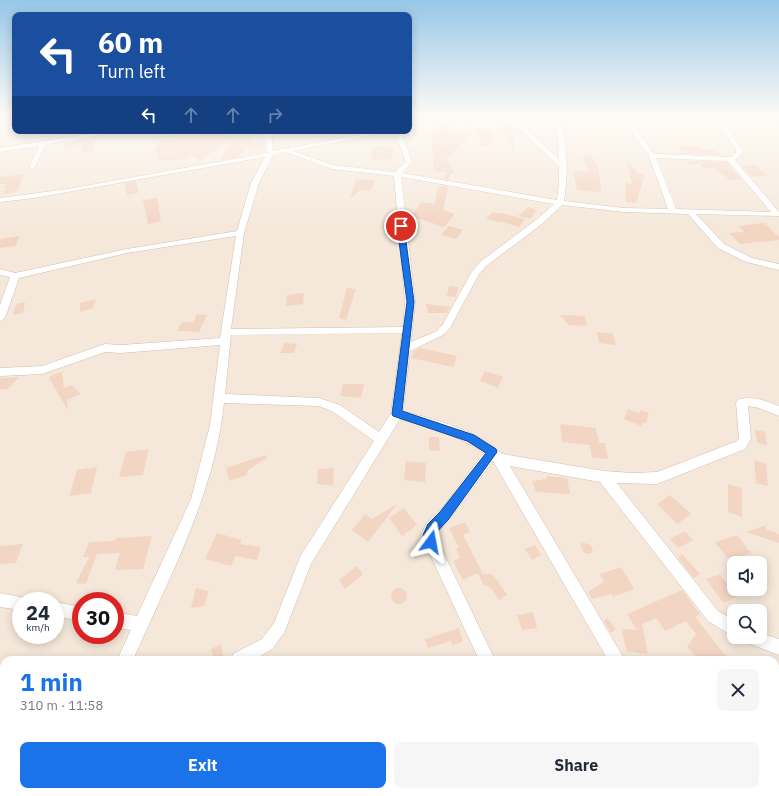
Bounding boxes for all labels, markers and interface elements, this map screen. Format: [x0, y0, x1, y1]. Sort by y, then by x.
text: 60 m [98, 24, 163, 61]
icon: left [32, 28, 84, 80]
text: Turn left [98, 60, 166, 83]
icon: left [138, 104, 160, 126]
icon: ahead [180, 104, 202, 126]
icon: ahead [222, 104, 244, 126]
icon: right [264, 104, 286, 126]
pin [384, 209, 418, 243]
icon: arrive [390, 215, 412, 237]
position arrow [410, 521, 452, 563]
map controls [727, 556, 767, 644]
button: sound [727, 556, 767, 596]
speed limit sign: 30 [72, 592, 124, 644]
text: 24 [26, 599, 50, 626]
button: search [727, 604, 767, 644]
text: km/h [26, 621, 50, 634]
text: 1 min [20, 666, 83, 698]
button: close [717, 669, 759, 711]
text: 310 m · 11:58 [20, 697, 103, 714]
button: Exit [20, 742, 386, 788]
button: Share [394, 742, 759, 788]

